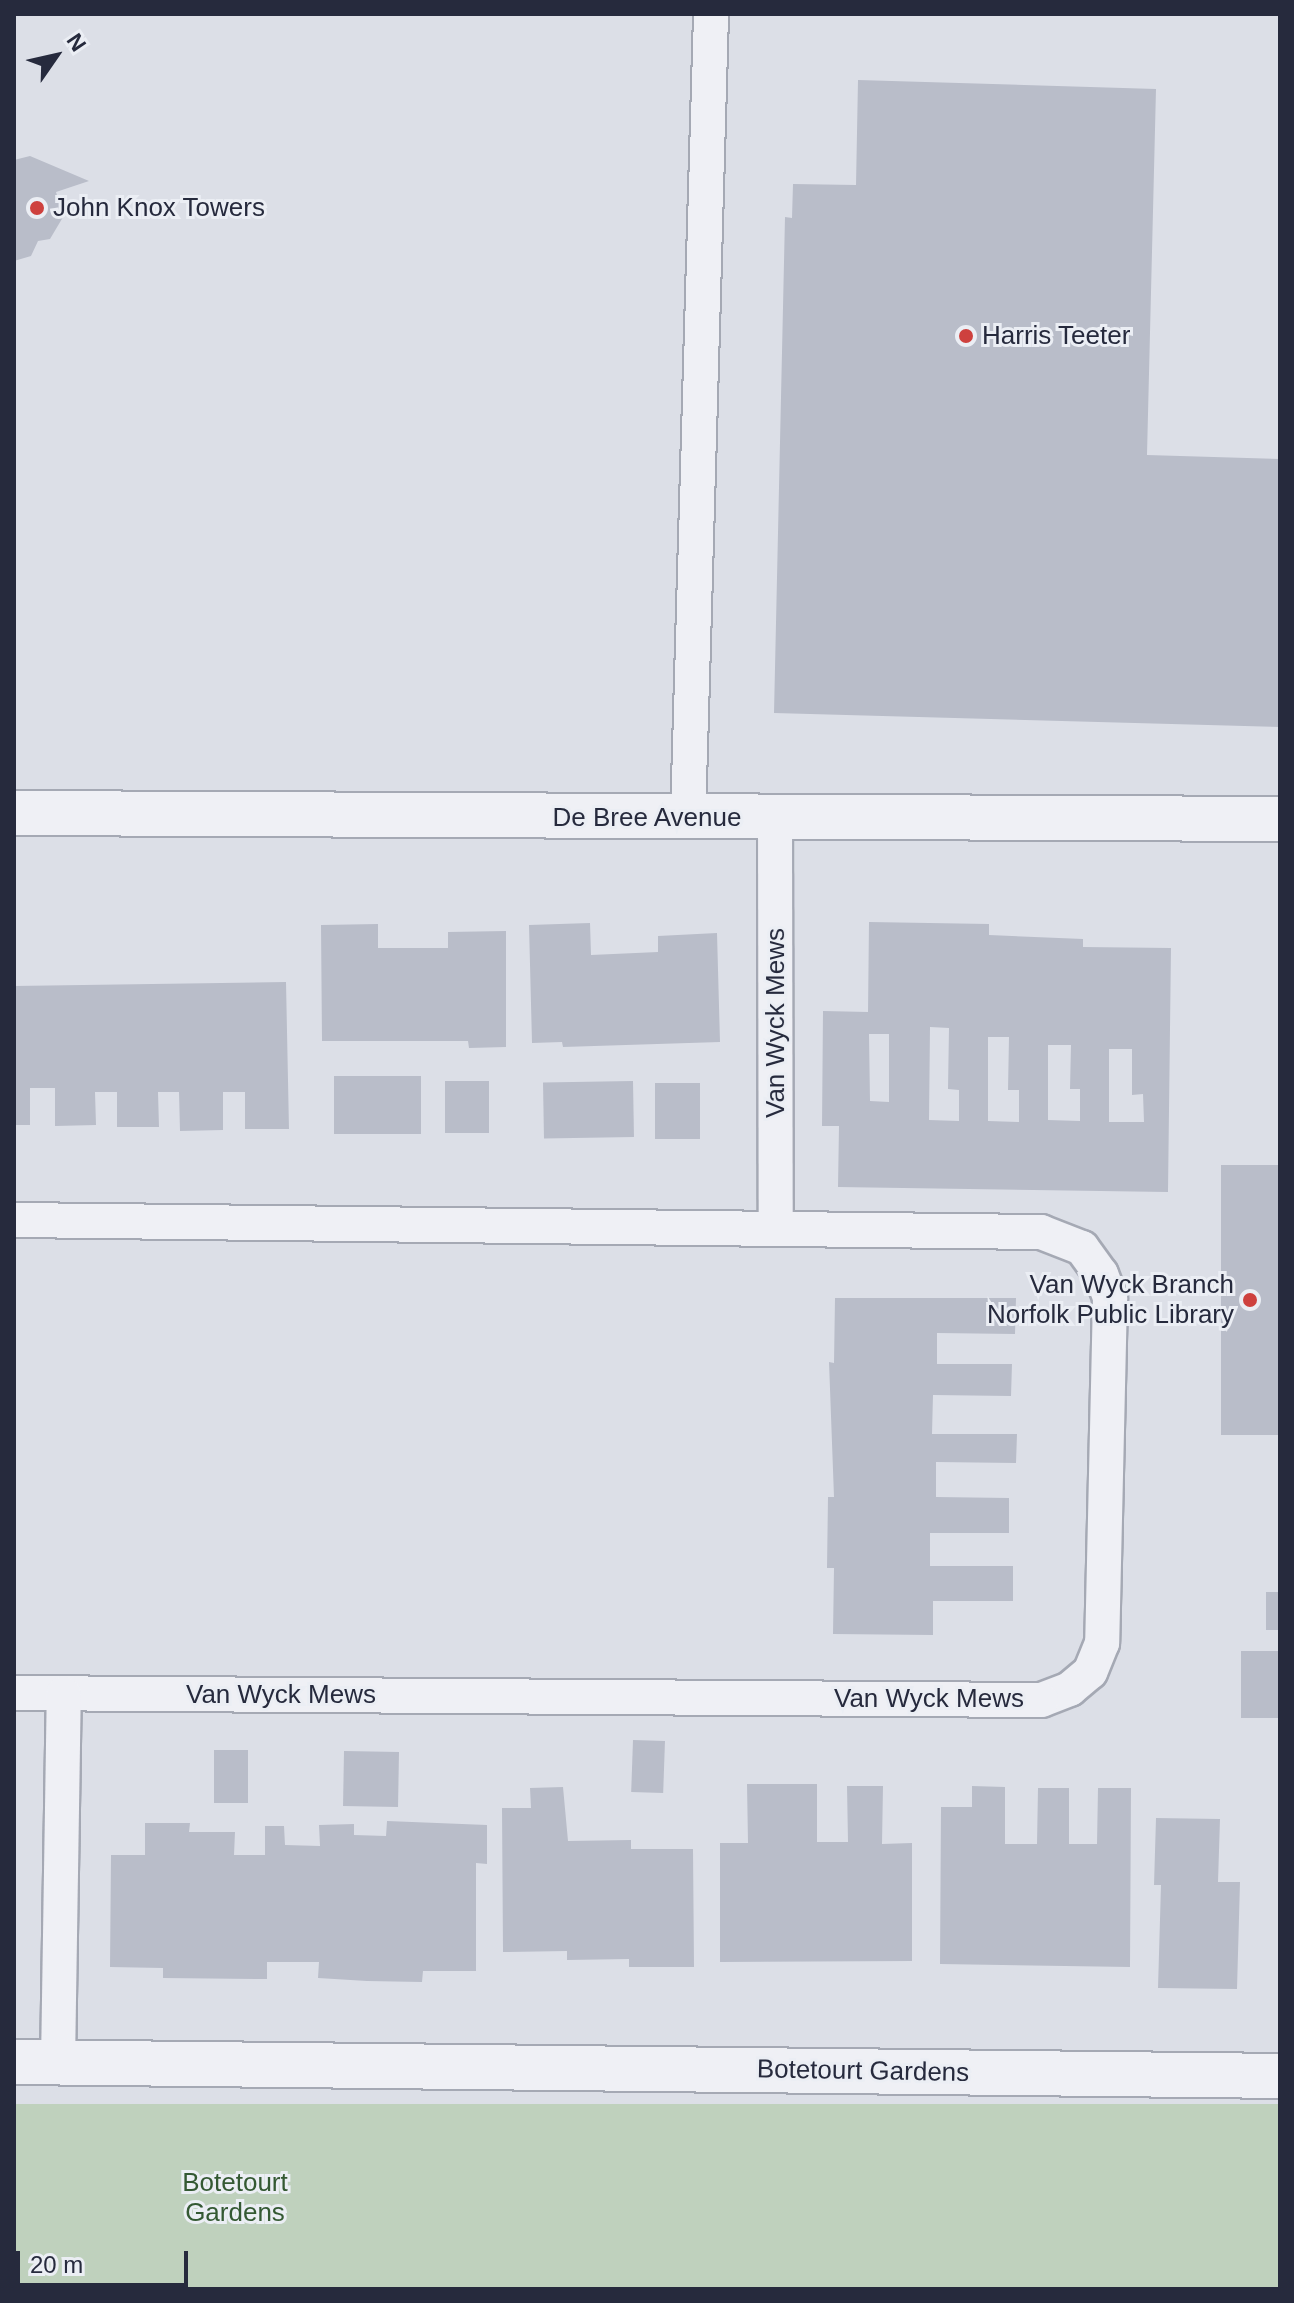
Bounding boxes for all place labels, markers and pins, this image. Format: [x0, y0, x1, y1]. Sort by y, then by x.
place label: John Knox Towers [53, 192, 265, 224]
marker: John Knox Towers [28, 199, 46, 217]
place label: Harris Teeter [982, 320, 1131, 352]
marker: Harris Teeter [957, 327, 975, 345]
place label: Van Wyck Branch Norfolk Public Library [987, 1269, 1234, 1330]
marker: Van Wyck Branch Norfolk Public Library [1241, 1291, 1259, 1309]

